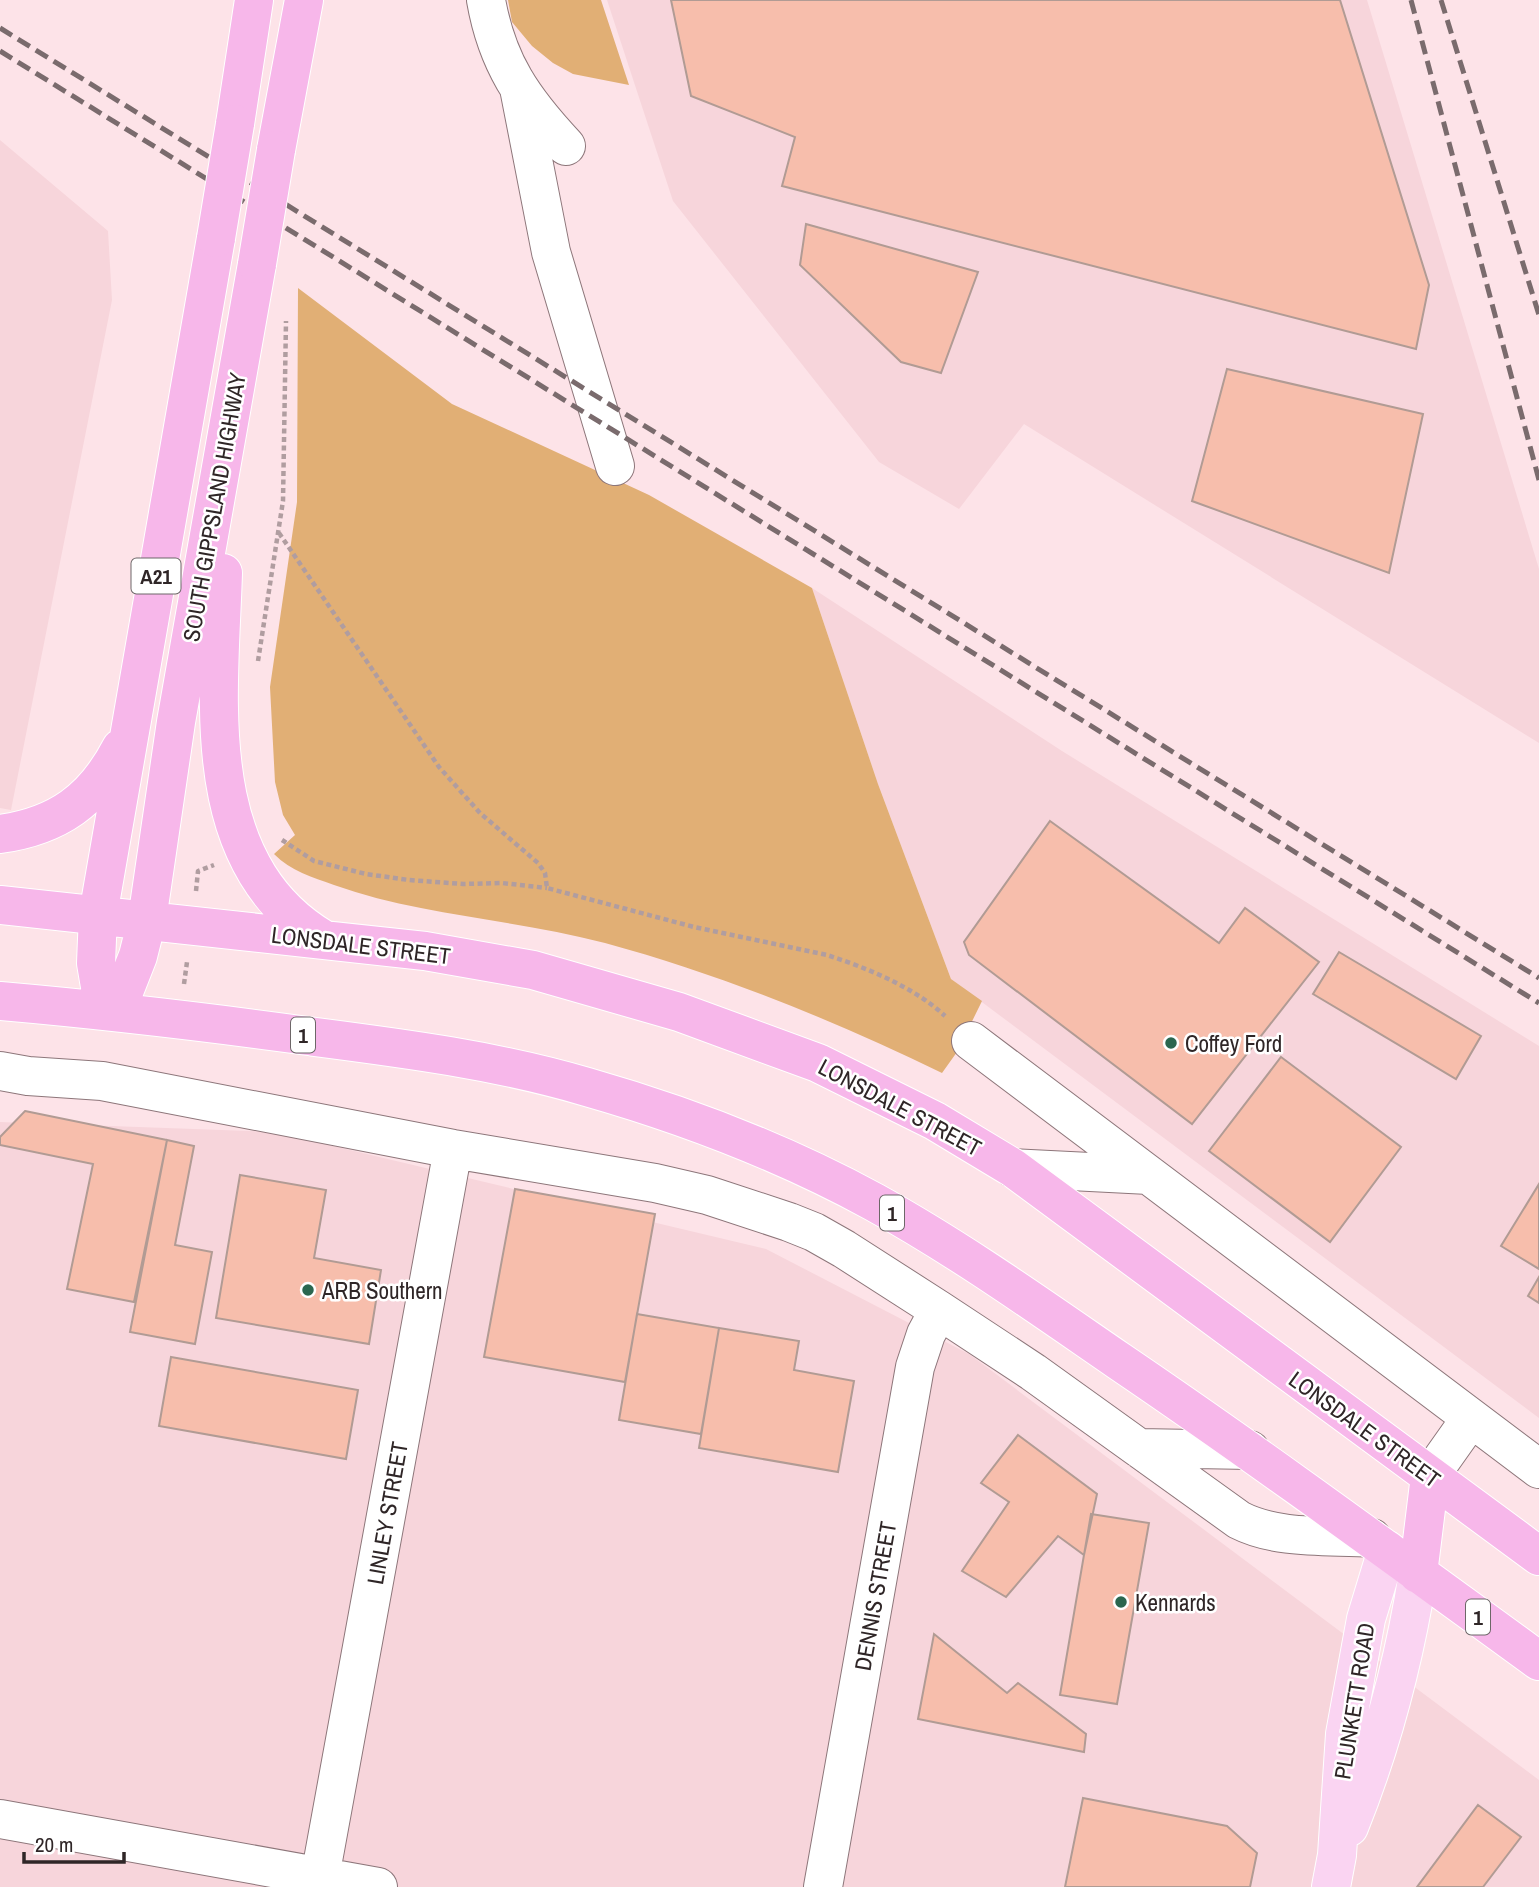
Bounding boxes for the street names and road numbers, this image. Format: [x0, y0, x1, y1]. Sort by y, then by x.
street label: SOUTH GIPPSLAND HIGHWAY [175, 370, 253, 644]
road number: A21 [132, 558, 180, 594]
street label: LONSDALE STREET [270, 919, 453, 971]
road number: 1 [291, 1018, 315, 1052]
street label: LONSDALE STREET [813, 1051, 987, 1163]
road number: 1 [880, 1196, 904, 1230]
street label: LONSDALE STREET [1283, 1363, 1447, 1495]
street label: LINLEY STREET [359, 1439, 415, 1587]
street label: DENNIS STREET [847, 1519, 903, 1673]
road number: 1 [1466, 1600, 1490, 1634]
street label: PLUNKETT ROAD [1326, 1621, 1382, 1781]

